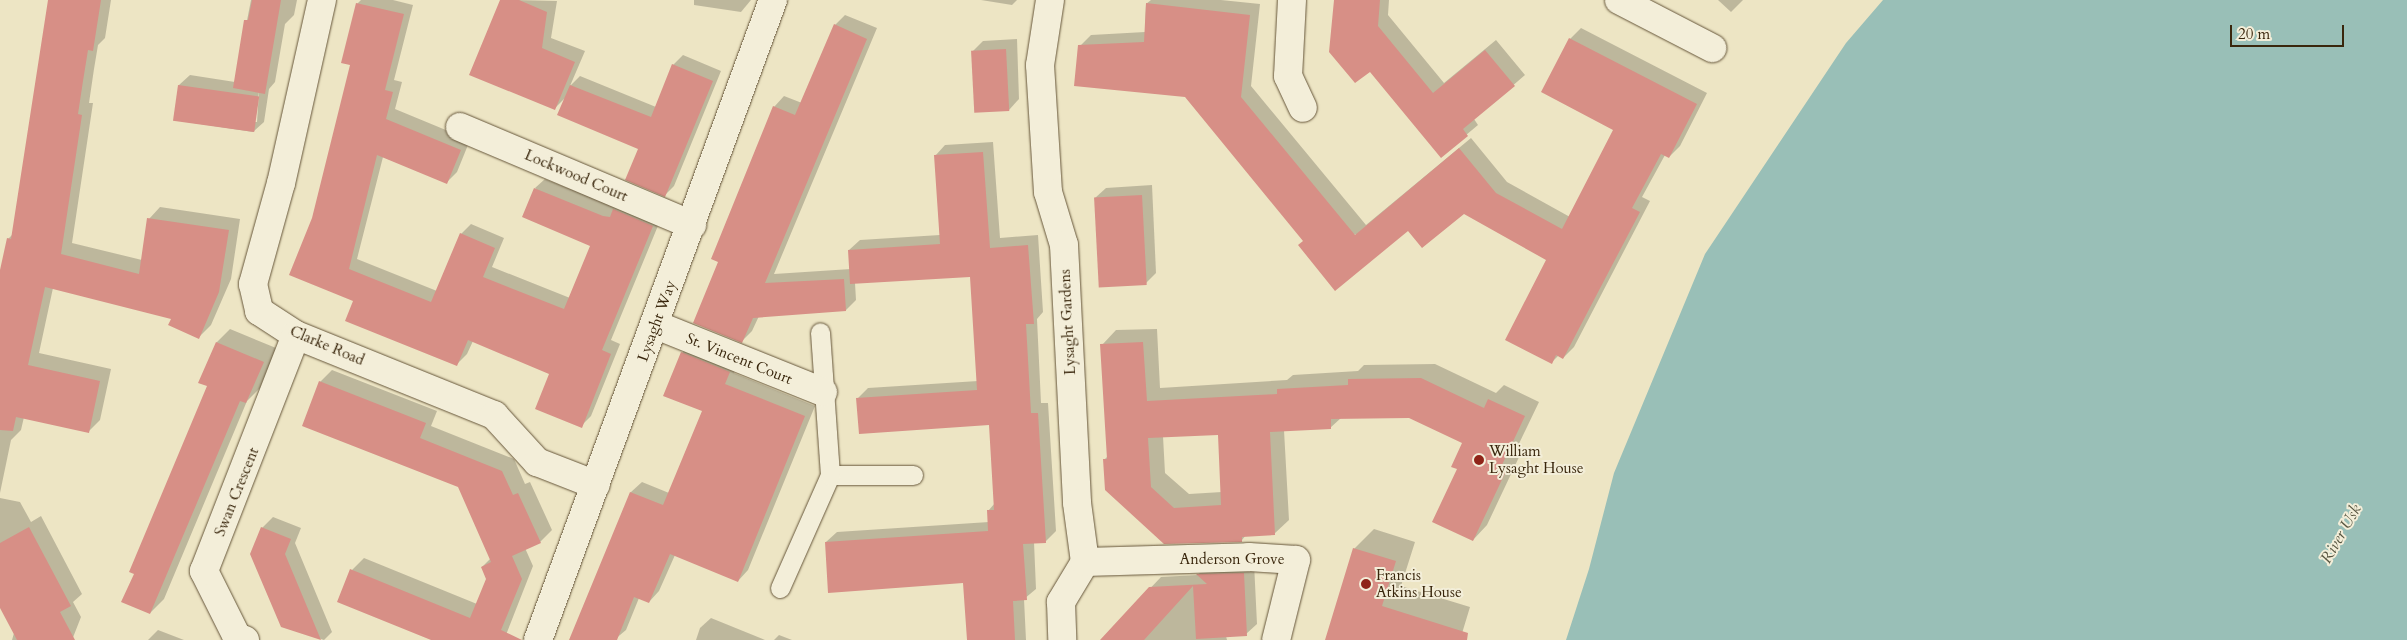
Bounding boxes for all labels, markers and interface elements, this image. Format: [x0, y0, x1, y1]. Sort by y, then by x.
scale bar [2232, 15, 2346, 47]
text: 20 m [2238, 24, 2270, 44]
street label: Lockwood Court [522, 146, 630, 206]
street label: Lysaght Gardens [1056, 269, 1080, 375]
street label: Lysaght Way [634, 278, 680, 364]
street label: Clarke Road [287, 322, 367, 370]
street label: St. Vincent Court [683, 330, 795, 388]
place label: William Lysaght House [1489, 442, 1584, 477]
street label: Swan Crescent [211, 445, 263, 539]
marker: William Lysaght House [1473, 454, 1485, 466]
water label: River Usk [2316, 501, 2366, 567]
street label: Anderson Grove [1180, 551, 1284, 569]
place label: Francis Atkins House [1376, 566, 1462, 601]
marker: Francis Atkins House [1360, 578, 1372, 590]

